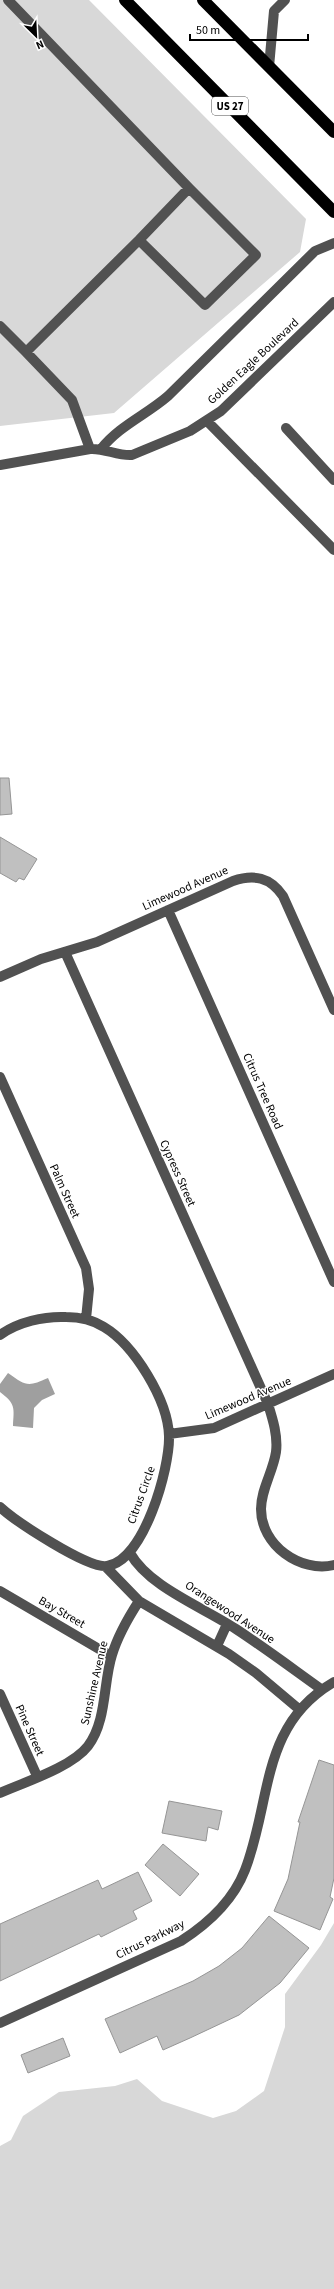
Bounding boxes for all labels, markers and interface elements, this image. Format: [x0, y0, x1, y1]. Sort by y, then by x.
north arrow [16, 16, 56, 56]
scale bar [190, 16, 308, 42]
text: 50 m [196, 22, 220, 39]
text: N [33, 36, 46, 53]
road number: US 27 [212, 97, 248, 115]
street label: Golden Eagle Boulevard [204, 314, 303, 408]
street label: Limewood Avenue [140, 862, 231, 915]
street label: Citrus Tree Road [238, 1050, 287, 1132]
street label: Cypress Street [155, 1137, 200, 1209]
street label: Palm Street [45, 1161, 84, 1221]
street label: Limewood Avenue [202, 1373, 294, 1424]
street label: Citrus Circle [123, 1464, 160, 1526]
street label: Orangewood Avenue [181, 1577, 278, 1648]
street label: Bay Street [35, 1592, 88, 1633]
street label: Sunshine Avenue [77, 1639, 112, 1727]
street label: Pine Street [11, 1702, 48, 1759]
street label: Citrus Parkway [113, 1915, 188, 1963]

